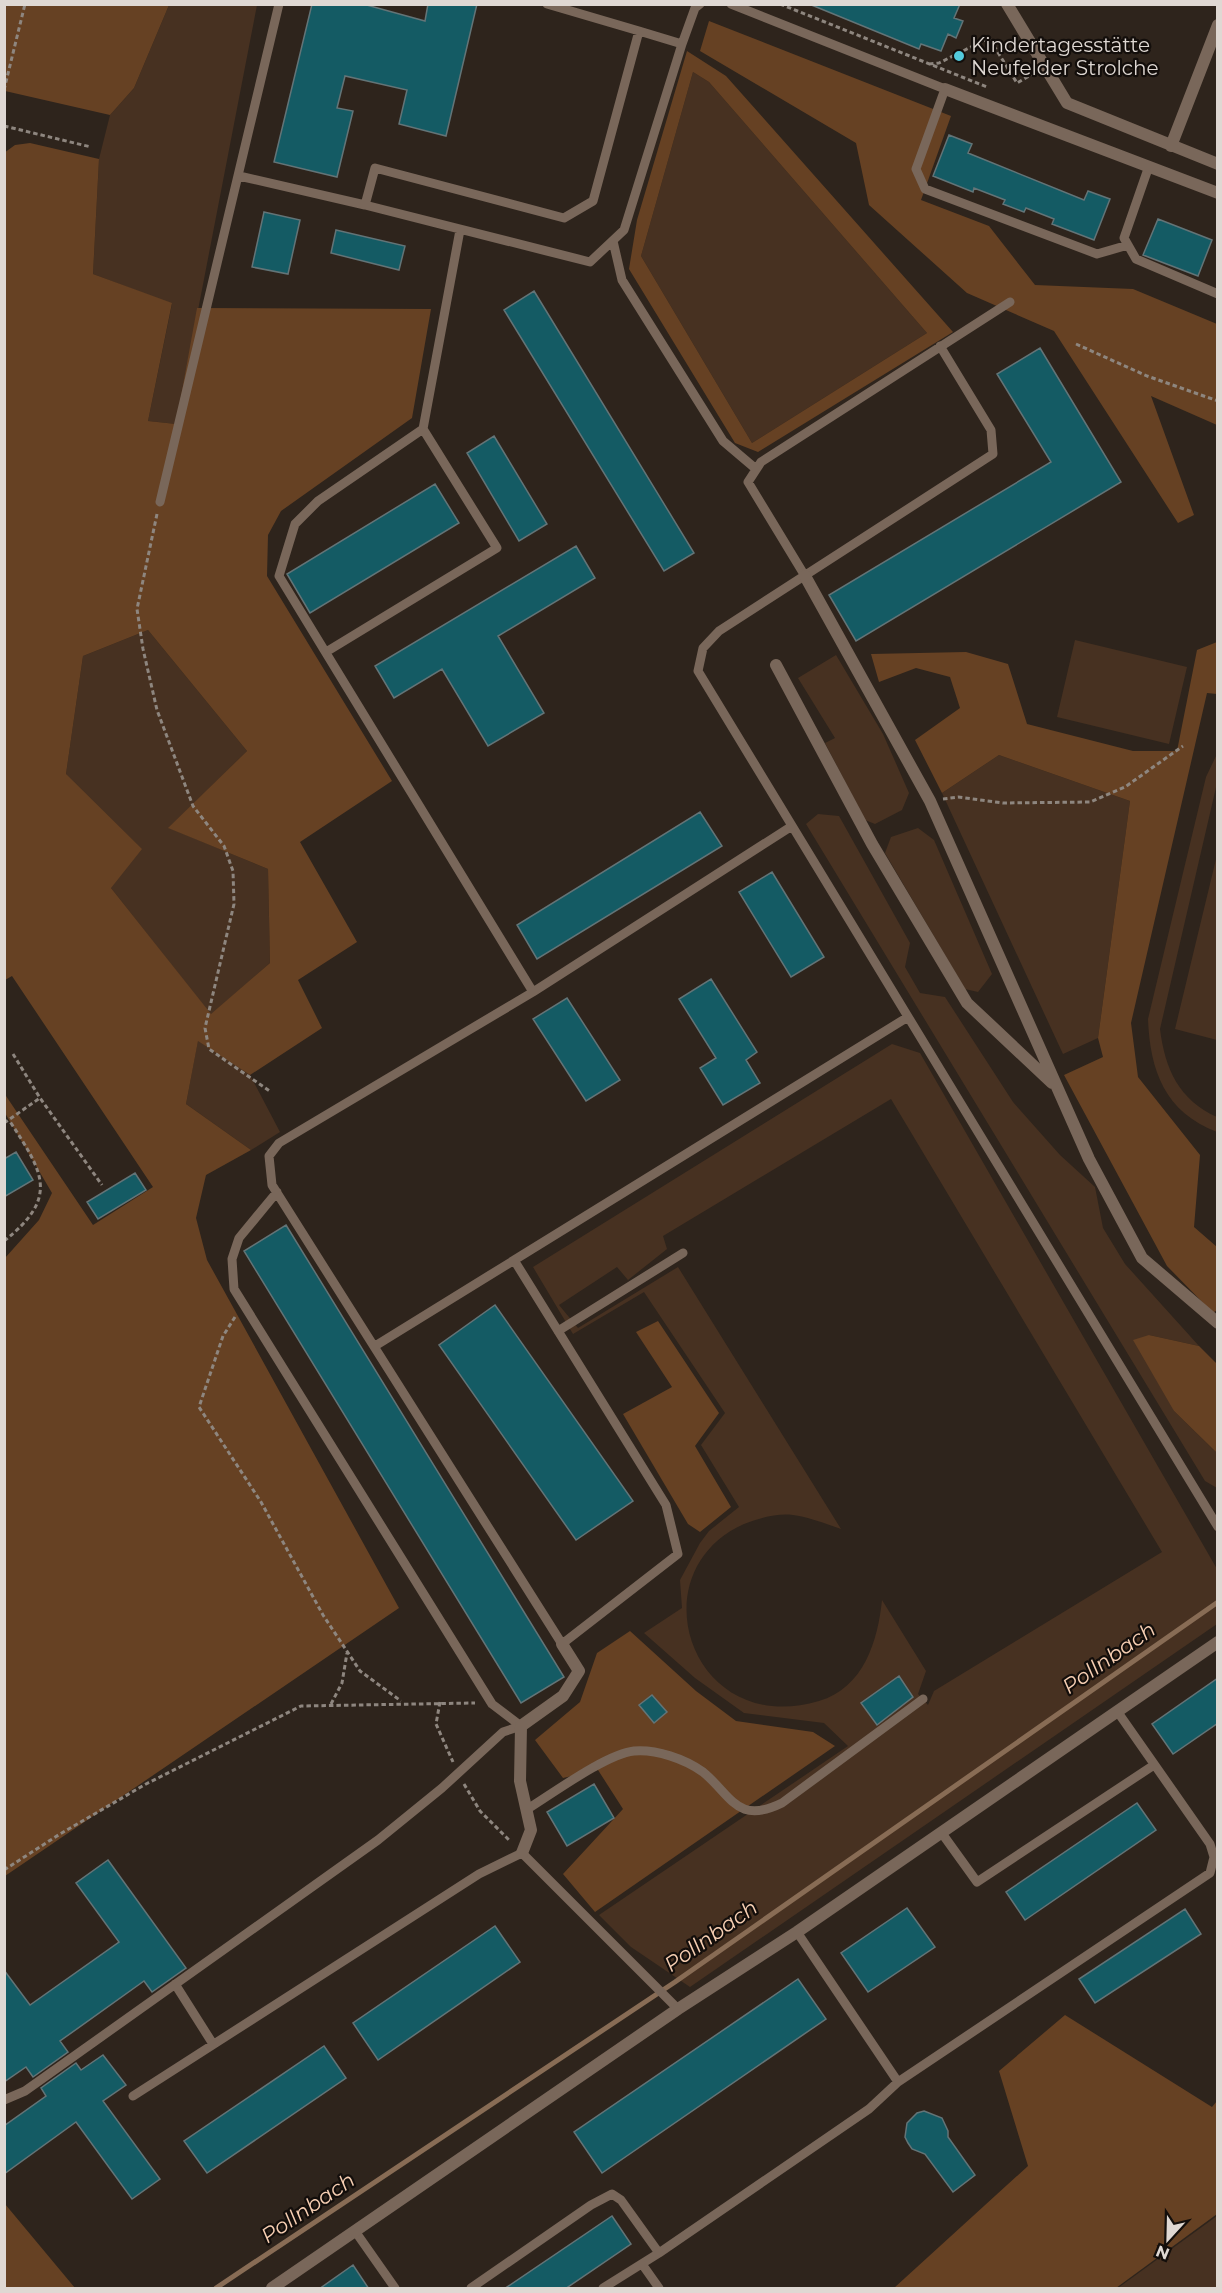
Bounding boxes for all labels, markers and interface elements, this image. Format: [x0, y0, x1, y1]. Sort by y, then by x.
place label: Kindertagesstätte Neufelder Strolche [971, 33, 1159, 80]
marker: Kindertagesstätte Neufelder Strolche [952, 49, 966, 63]
water label: Pollnbach [1057, 1616, 1160, 1699]
water label: Pollnbach [659, 1894, 762, 1977]
water label: Pollnbach [256, 2167, 359, 2248]
north arrow [1138, 2209, 1198, 2269]
text: N [1153, 2241, 1172, 2264]

